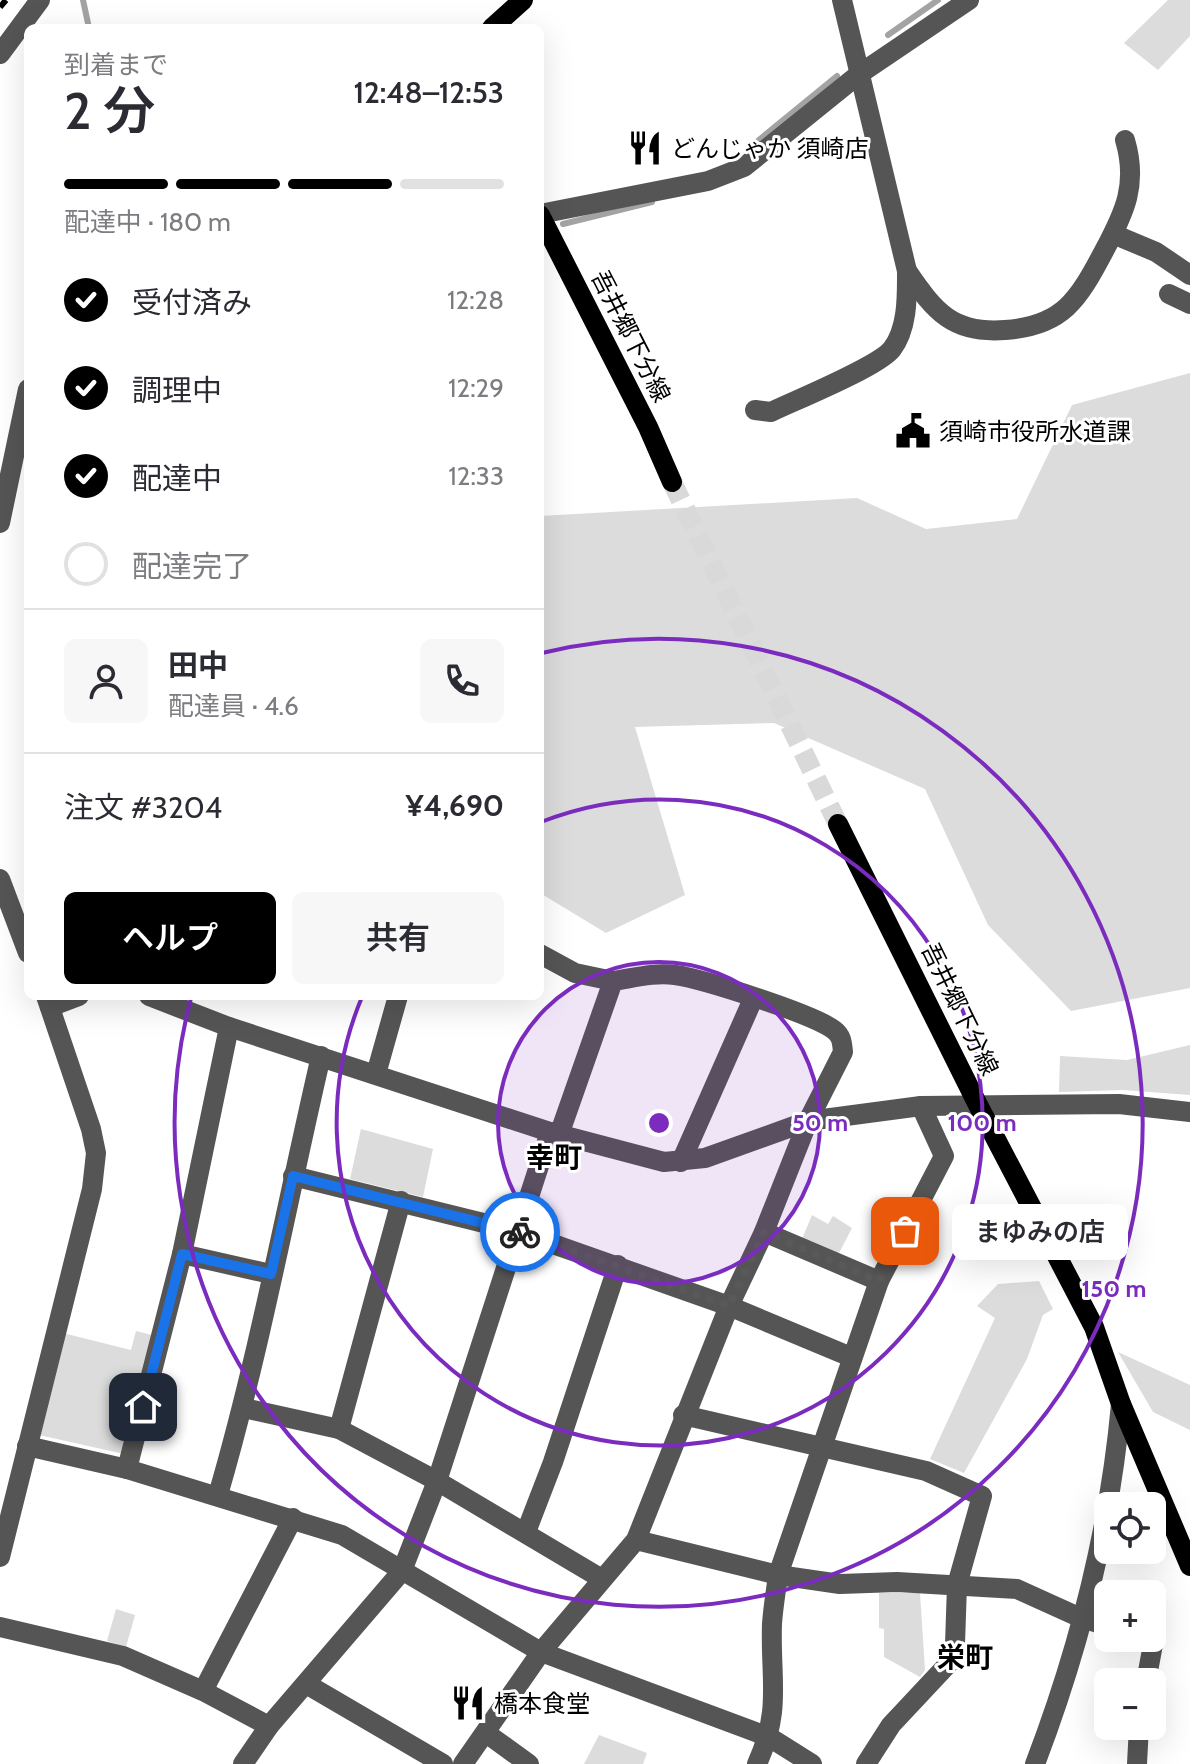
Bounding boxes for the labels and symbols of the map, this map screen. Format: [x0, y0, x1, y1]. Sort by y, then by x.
restaurant icon: どんじゃか 須崎店 [626, 129, 664, 167]
place label: どんじゃか 須崎店 [671, 134, 868, 163]
street label: 吾井郷下分線 [585, 265, 677, 407]
public building icon: 須崎市役所水道課 [894, 412, 932, 450]
place label: 須崎市役所水道課 [939, 417, 1131, 446]
street label: 吾井郷下分線 [915, 938, 1005, 1080]
text: 50 m [792, 1108, 848, 1137]
text: 100 m [947, 1108, 1017, 1137]
centre of rings [645, 1109, 673, 1137]
district label: 幸町 [526, 1140, 582, 1174]
courier [480, 1192, 560, 1272]
pin [871, 1197, 939, 1265]
callout: まゆみの店 [953, 1203, 1129, 1259]
text: 150 m [1082, 1274, 1146, 1303]
pin [109, 1373, 177, 1441]
district label: 栄町 [937, 1640, 993, 1674]
restaurant icon: 橋本食堂 [449, 1684, 487, 1722]
place label: 橋本食堂 [494, 1689, 590, 1718]

